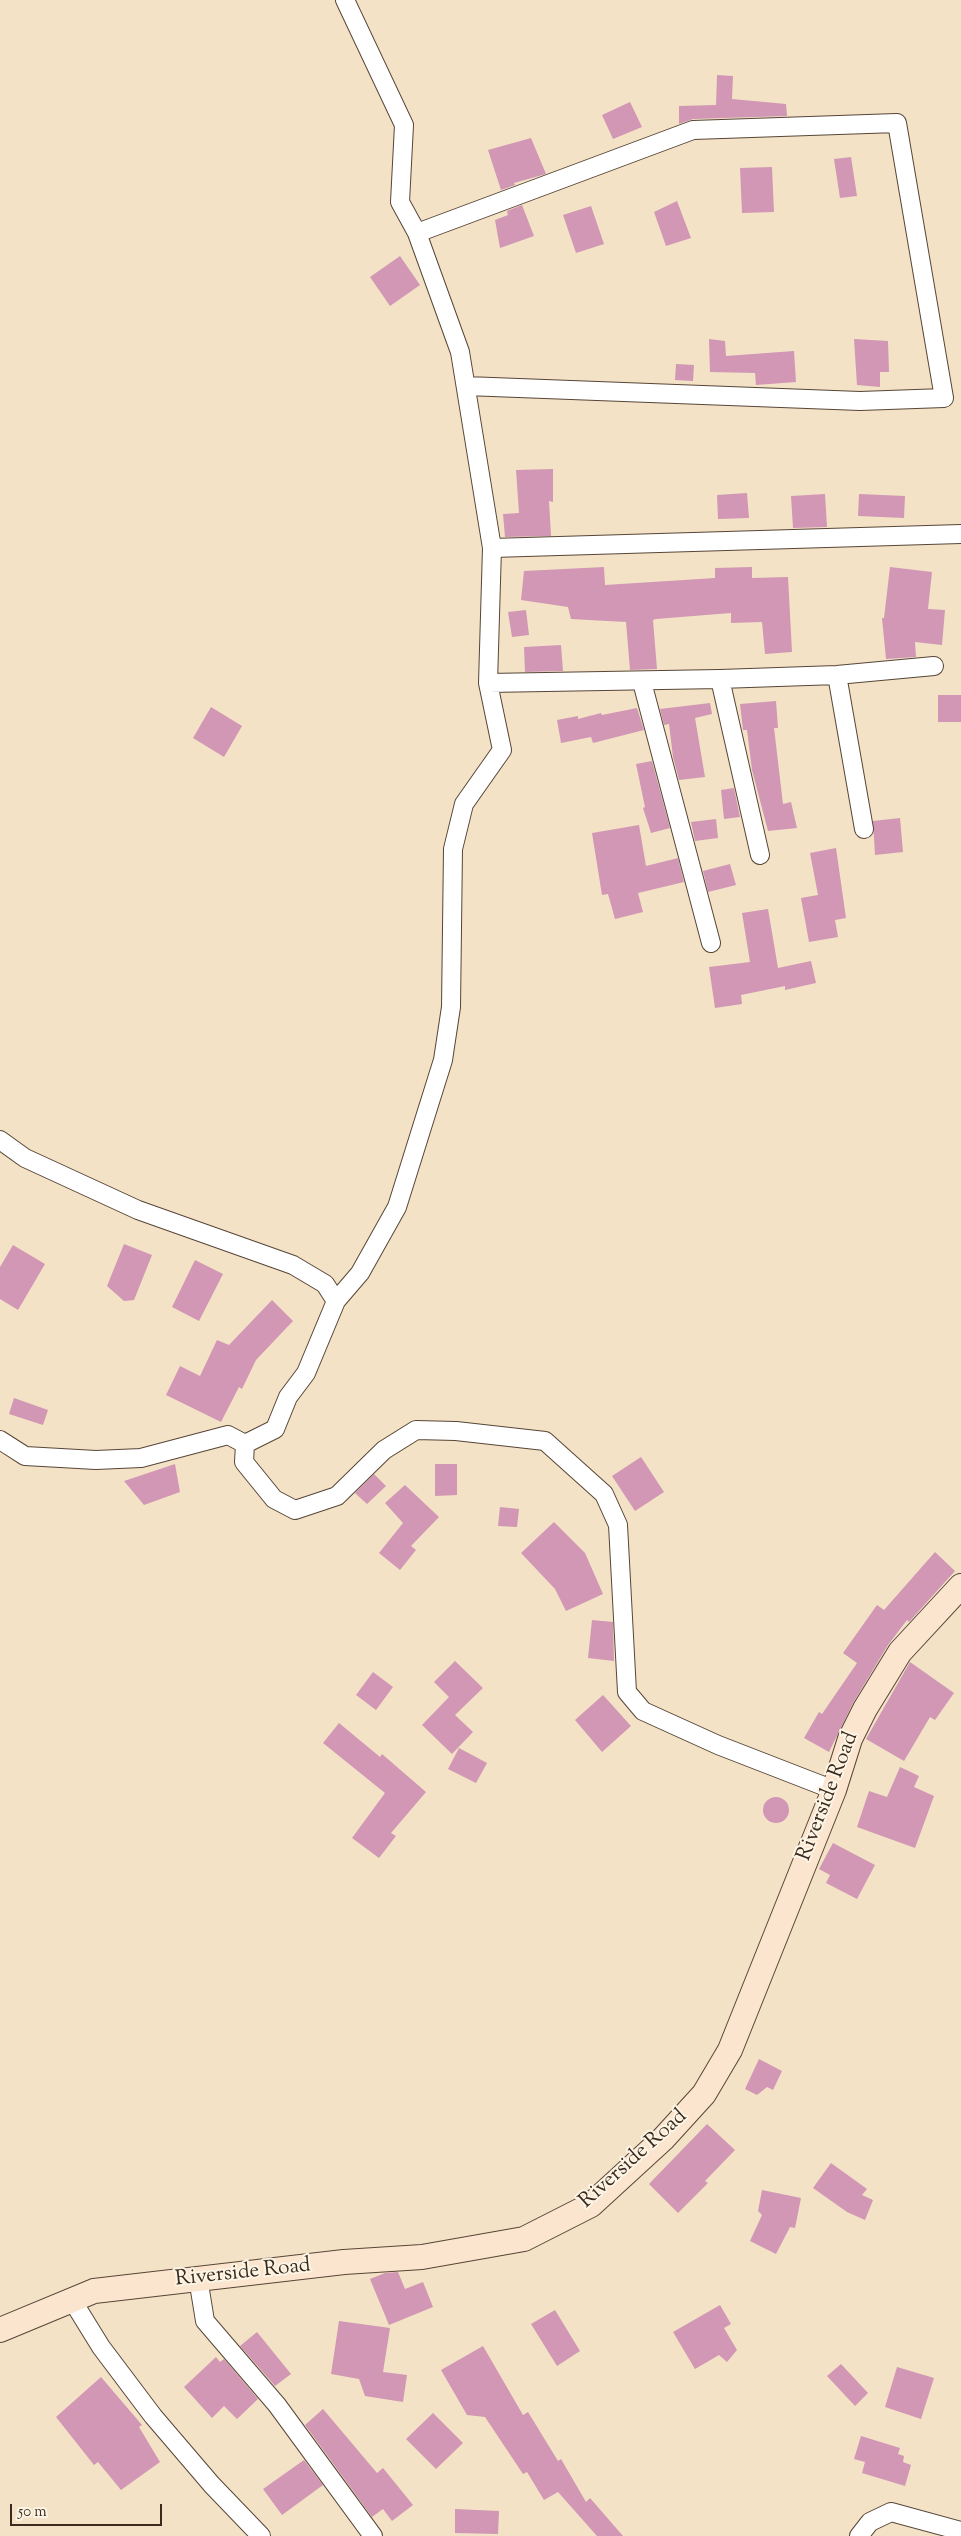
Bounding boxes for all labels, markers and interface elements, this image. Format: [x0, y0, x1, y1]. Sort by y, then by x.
street label: Riverside Road [793, 1729, 865, 1865]
street label: Riverside Road [575, 2105, 693, 2215]
street label: Riverside Road [174, 2254, 312, 2294]
scale bar [12, 2494, 165, 2526]
text: 50 m [18, 2502, 47, 2523]

